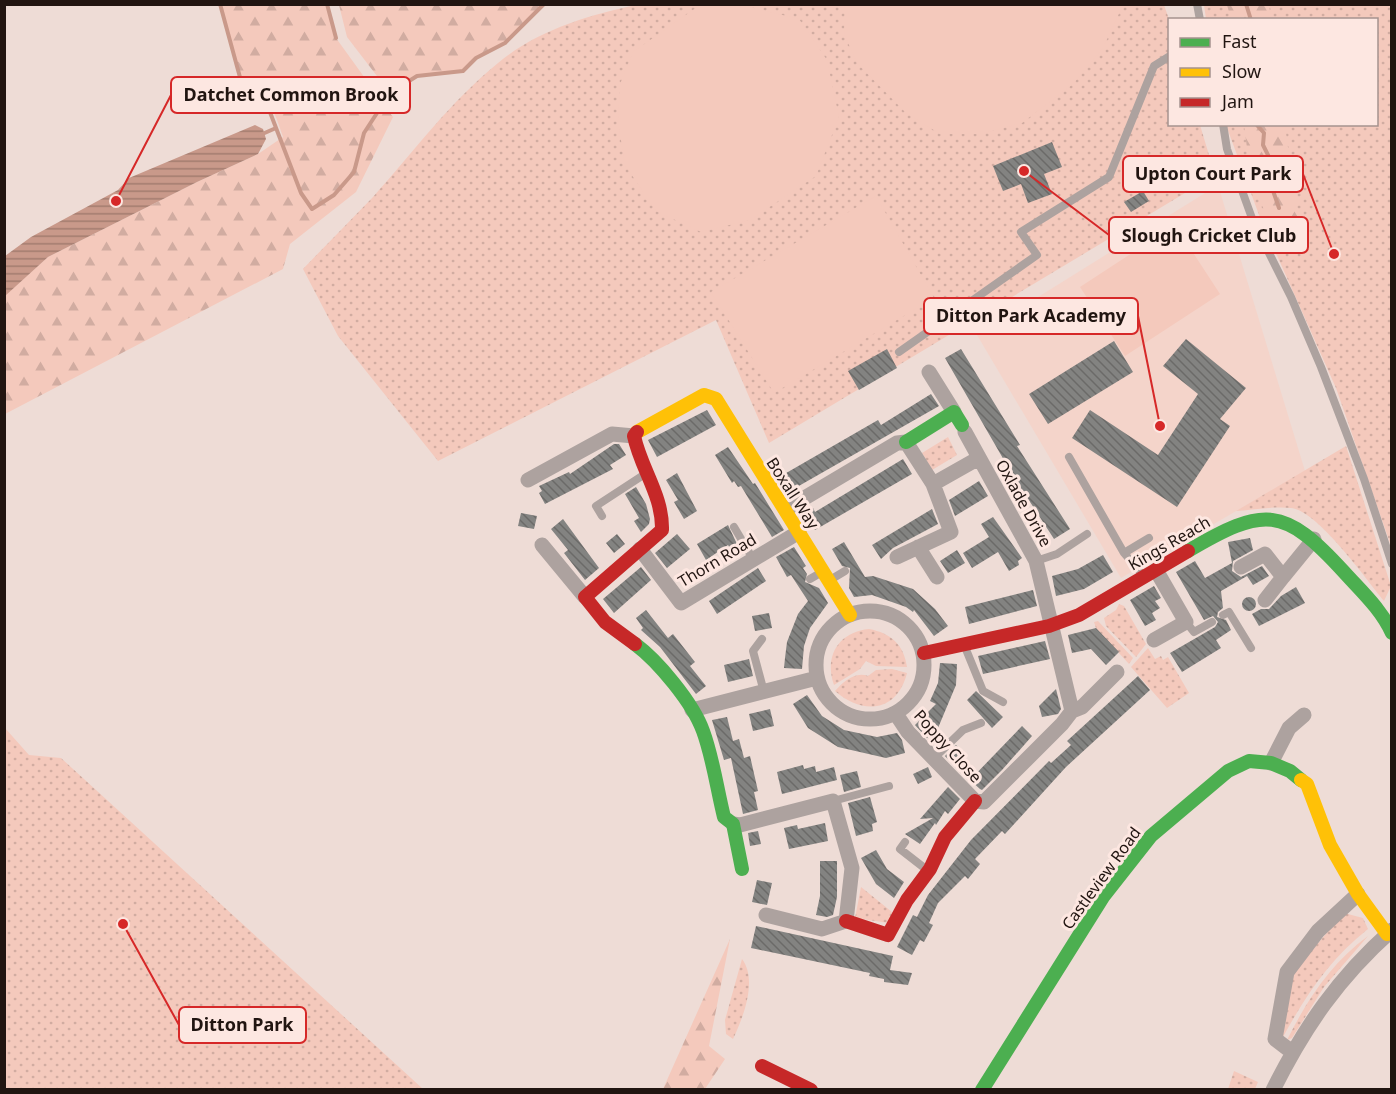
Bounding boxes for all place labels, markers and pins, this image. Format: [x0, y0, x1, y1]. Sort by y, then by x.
callout: Datchet Common Brook [171, 77, 410, 113]
callout: Upton Court Park [1123, 156, 1303, 192]
callout: Slough Cricket Club [1109, 217, 1308, 253]
callout: Ditton Park Academy [924, 298, 1138, 334]
callout: Ditton Park [179, 1007, 306, 1043]

